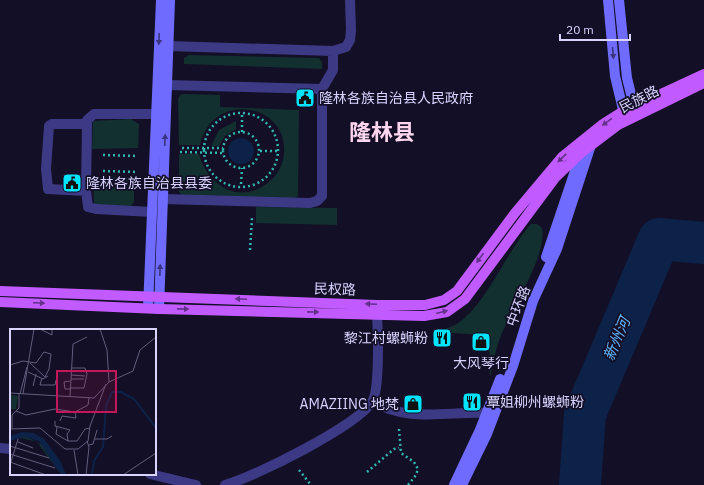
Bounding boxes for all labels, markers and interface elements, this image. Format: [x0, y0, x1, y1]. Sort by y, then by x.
scale bar [560, 16, 630, 42]
text: 20 m [566, 22, 594, 37]
one-way arrow [156, 33, 163, 45]
one-way arrow [609, 47, 616, 59]
street label: 民族路 [616, 81, 662, 117]
public building icon: 隆林各族自治县人民政府 [294, 87, 316, 109]
place label: 隆林各族自治县人民政府 [319, 89, 473, 107]
district label: 隆林县 [349, 117, 415, 146]
one-way arrow [601, 118, 612, 126]
one-way arrow [161, 134, 168, 146]
one-way arrow [557, 153, 567, 162]
public building icon: 隆林各族自治县县委 [61, 172, 83, 194]
place label: 隆林各族自治县县委 [86, 174, 212, 192]
one-way arrow [476, 253, 484, 264]
one-way arrow [157, 263, 163, 276]
street label: 民权路 [314, 279, 356, 299]
street label: 中环路 [502, 283, 534, 329]
one-way arrow [234, 296, 247, 302]
one-way arrow [33, 300, 45, 307]
one-way arrow [365, 301, 377, 308]
one-way arrow [177, 306, 190, 312]
one-way arrow [307, 309, 320, 315]
one-way arrow [436, 309, 449, 315]
water label: 新州河 [599, 312, 635, 363]
restaurant icon: 黎江村螺蛳粉 [431, 327, 453, 349]
inset map [10, 329, 156, 475]
place label: 黎江村螺蛳粉 [344, 329, 428, 347]
shop icon: 大风琴行 [470, 331, 492, 353]
place label: 大风琴行 [453, 354, 509, 372]
restaurant icon: 覃姐柳州螺蛳粉 [461, 391, 483, 413]
shop icon: AMAZIING 地梵 [402, 393, 424, 415]
place label: 覃姐柳州螺蛳粉 [486, 393, 584, 411]
place label: AMAZIING 地梵 [299, 395, 399, 413]

